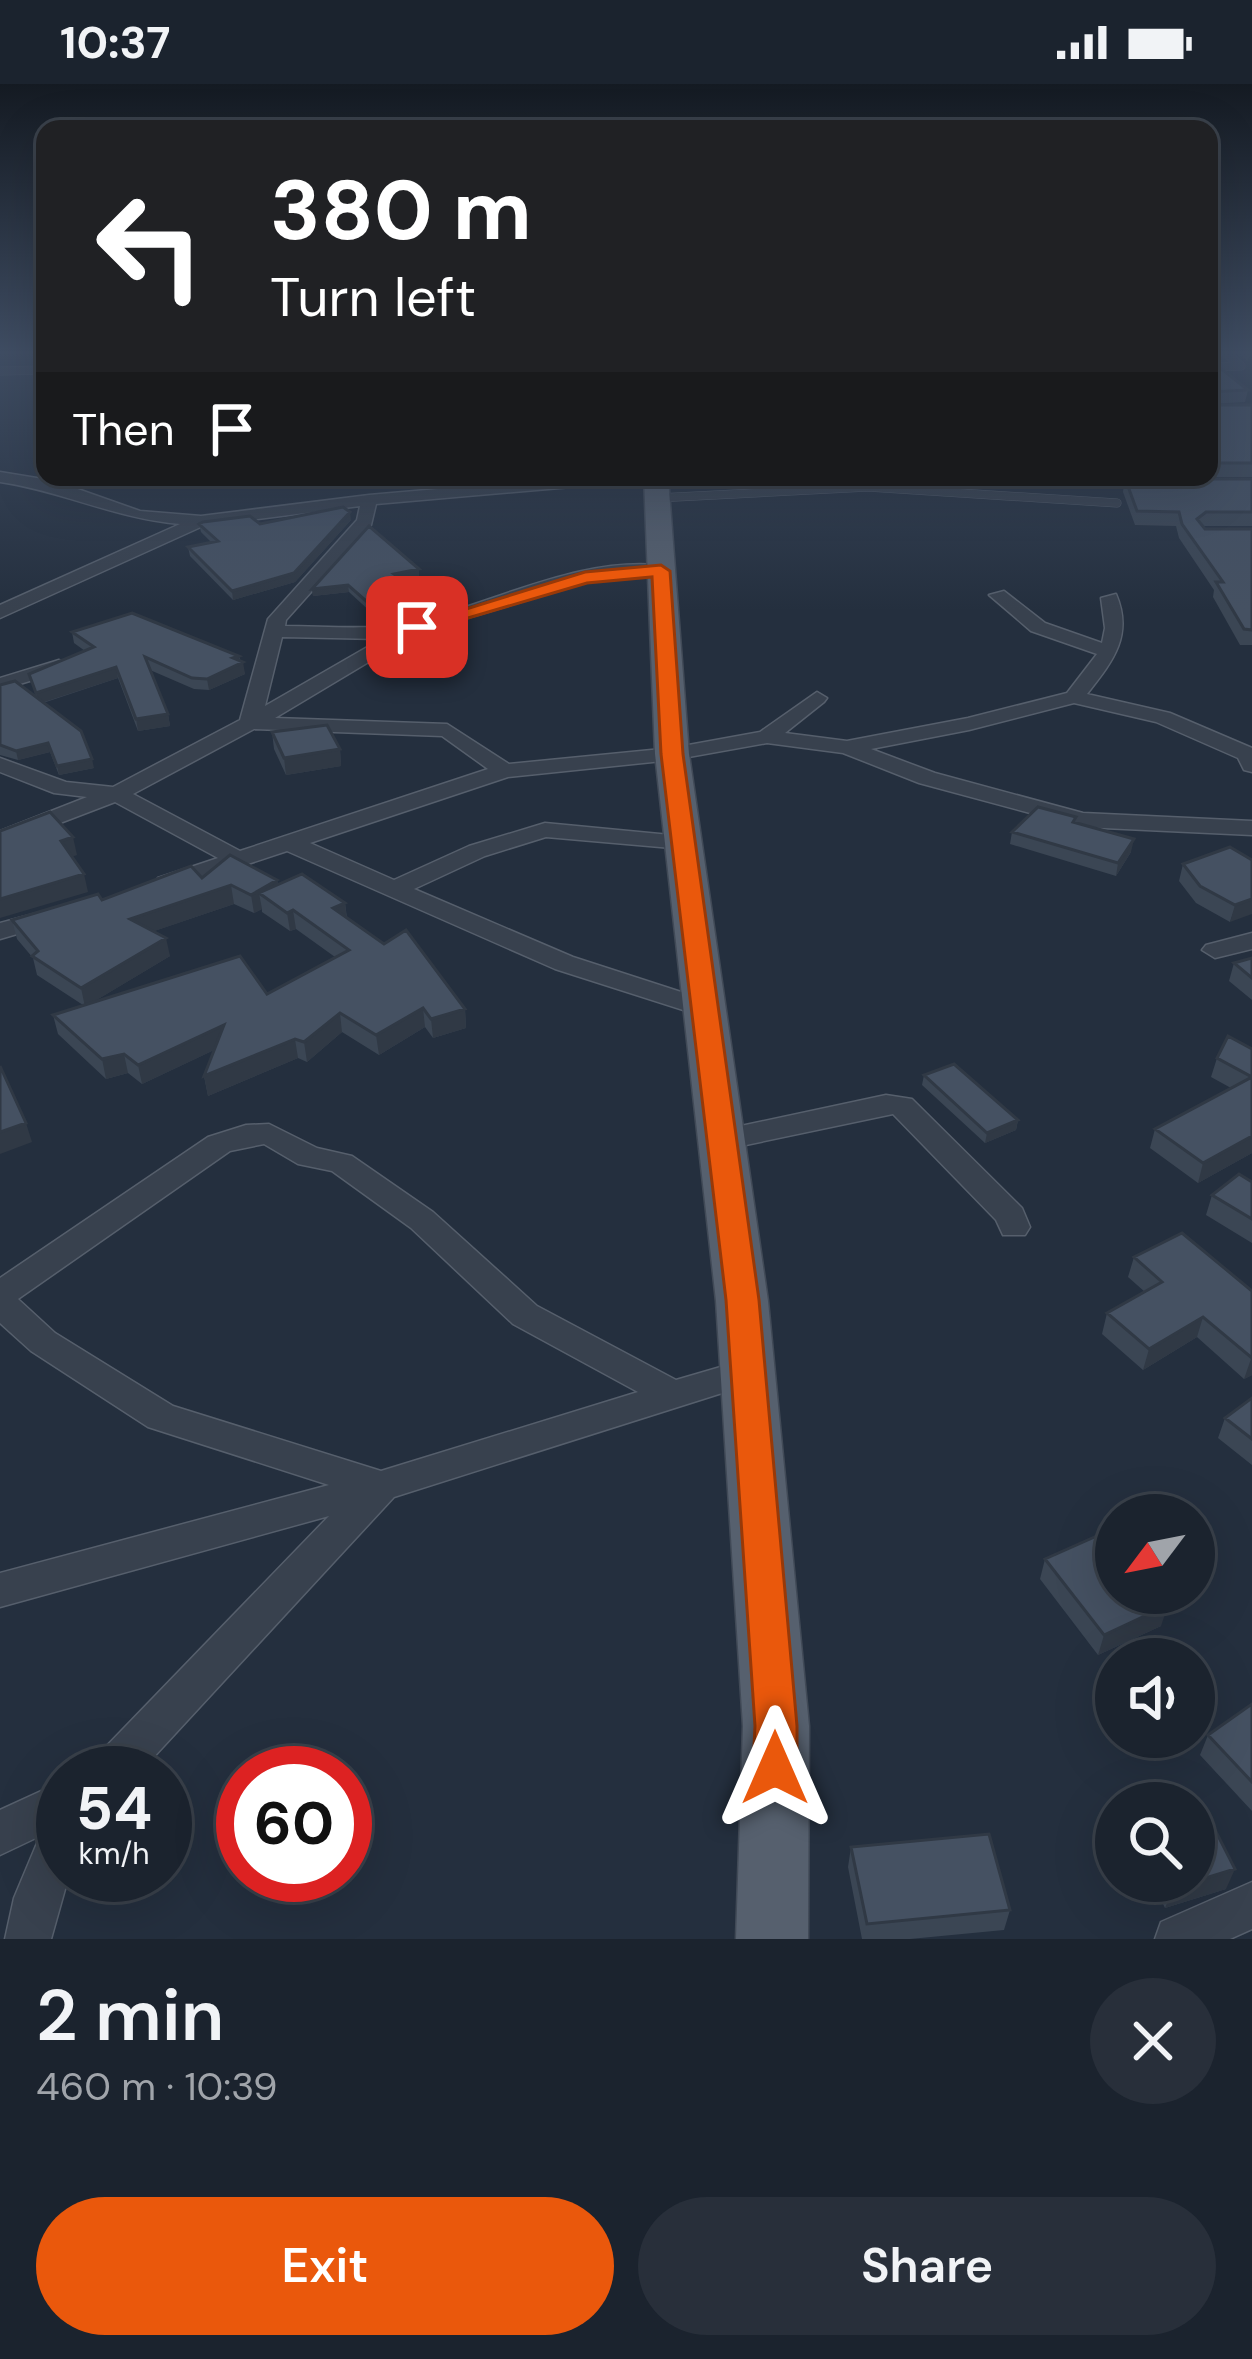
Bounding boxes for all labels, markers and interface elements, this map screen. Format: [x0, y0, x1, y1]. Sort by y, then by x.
text: 10:37 [60, 13, 170, 72]
text: 380 m [270, 156, 532, 265]
icon: left [72, 168, 228, 324]
text: Turn left [270, 262, 476, 333]
icon: arrive [199, 396, 265, 462]
text: Then [72, 400, 175, 459]
pin [366, 576, 468, 678]
icon: arrive [384, 594, 450, 660]
north arrow [1095, 1494, 1215, 1614]
map controls [1095, 1494, 1215, 1902]
button: sound [1095, 1638, 1215, 1758]
position arrow [712, 1705, 838, 1831]
speed limit sign: 60 [216, 1746, 372, 1902]
text: 54 [76, 1769, 152, 1848]
button: search [1095, 1782, 1215, 1902]
text: km/h [79, 1834, 149, 1873]
text: 2 min [36, 1969, 224, 2062]
button: close [1090, 1978, 1216, 2104]
text: 460 m · 10:39 [36, 2061, 278, 2112]
button: Exit [36, 2197, 614, 2335]
button: Share [638, 2197, 1216, 2335]

